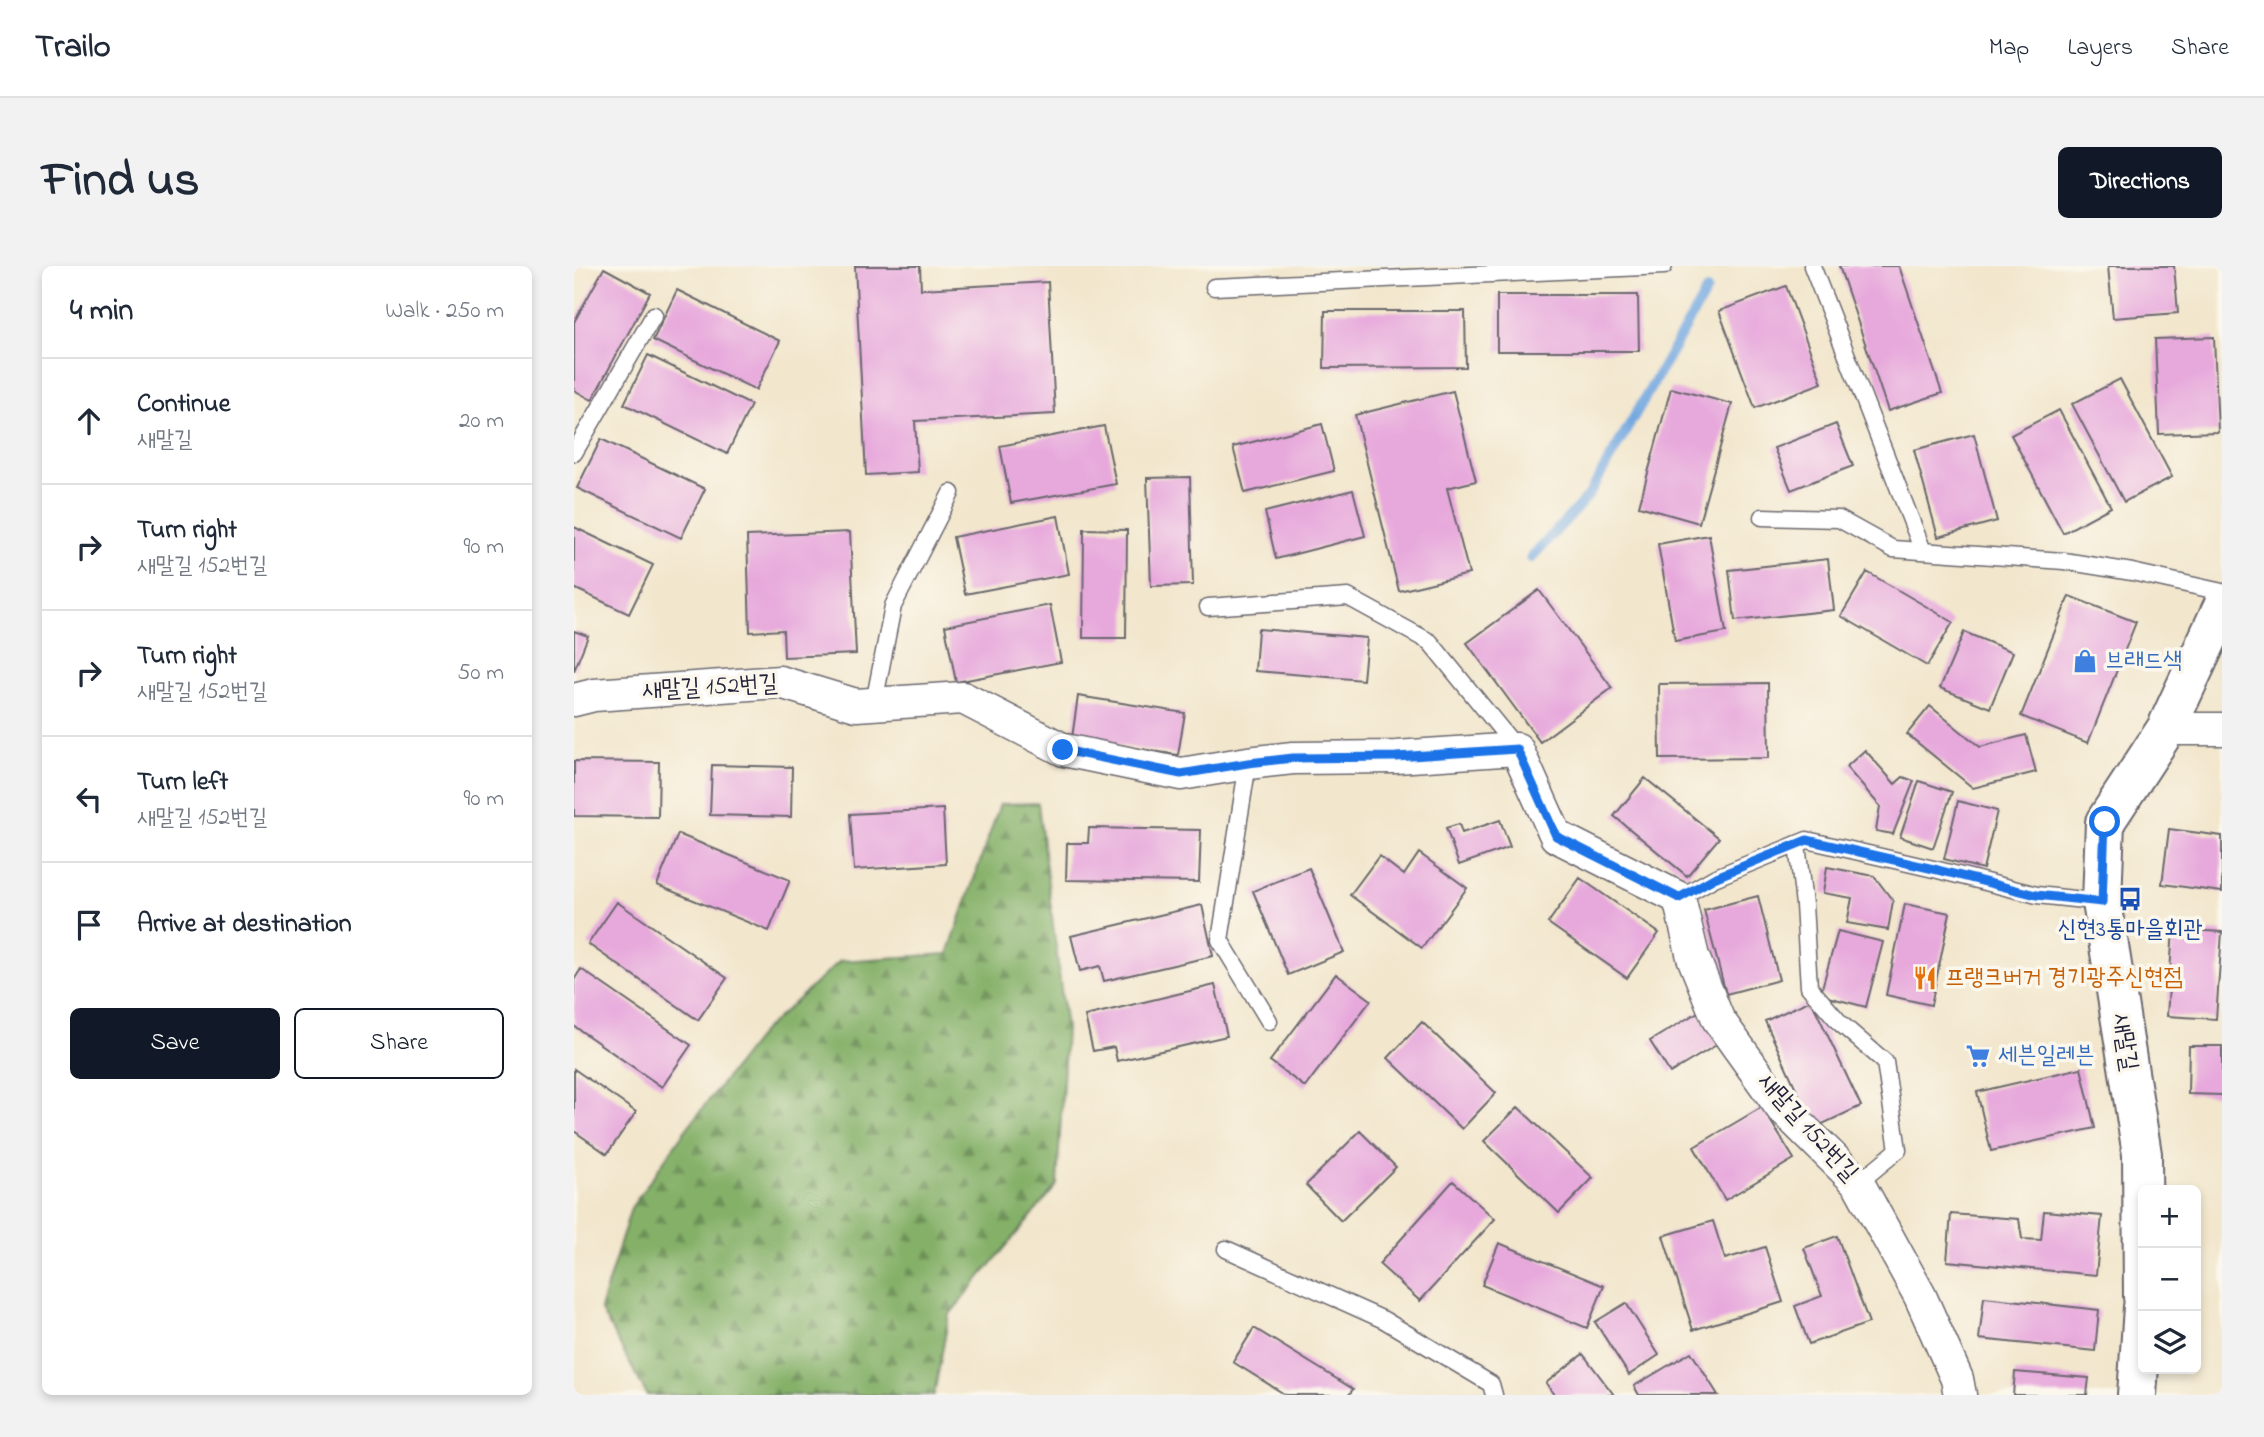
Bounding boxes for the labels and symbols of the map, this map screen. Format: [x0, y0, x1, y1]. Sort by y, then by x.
place label: 브래드색 [2105, 644, 2182, 679]
shop icon: 브래드색 [2071, 647, 2099, 675]
street label: 새말길 152번길 [641, 667, 779, 709]
route end [1047, 734, 1078, 765]
route start [2089, 806, 2120, 837]
bus stop icon: 신현3통마을회관 [2116, 885, 2144, 913]
place label: 신현3통마을회관 [2057, 913, 2203, 948]
place label: 프랭크버거 경기광주신현점 [1945, 961, 2183, 996]
restaurant icon: 프랭크버거 경기광주신현점 [1911, 964, 1939, 992]
street label: 새말길 [2102, 1011, 2146, 1073]
place label: 세븐일레븐 [1998, 1039, 2095, 1074]
supermarket icon: 세븐일레븐 [1964, 1042, 1992, 1070]
street label: 새말길 152번길 [1749, 1066, 1865, 1190]

